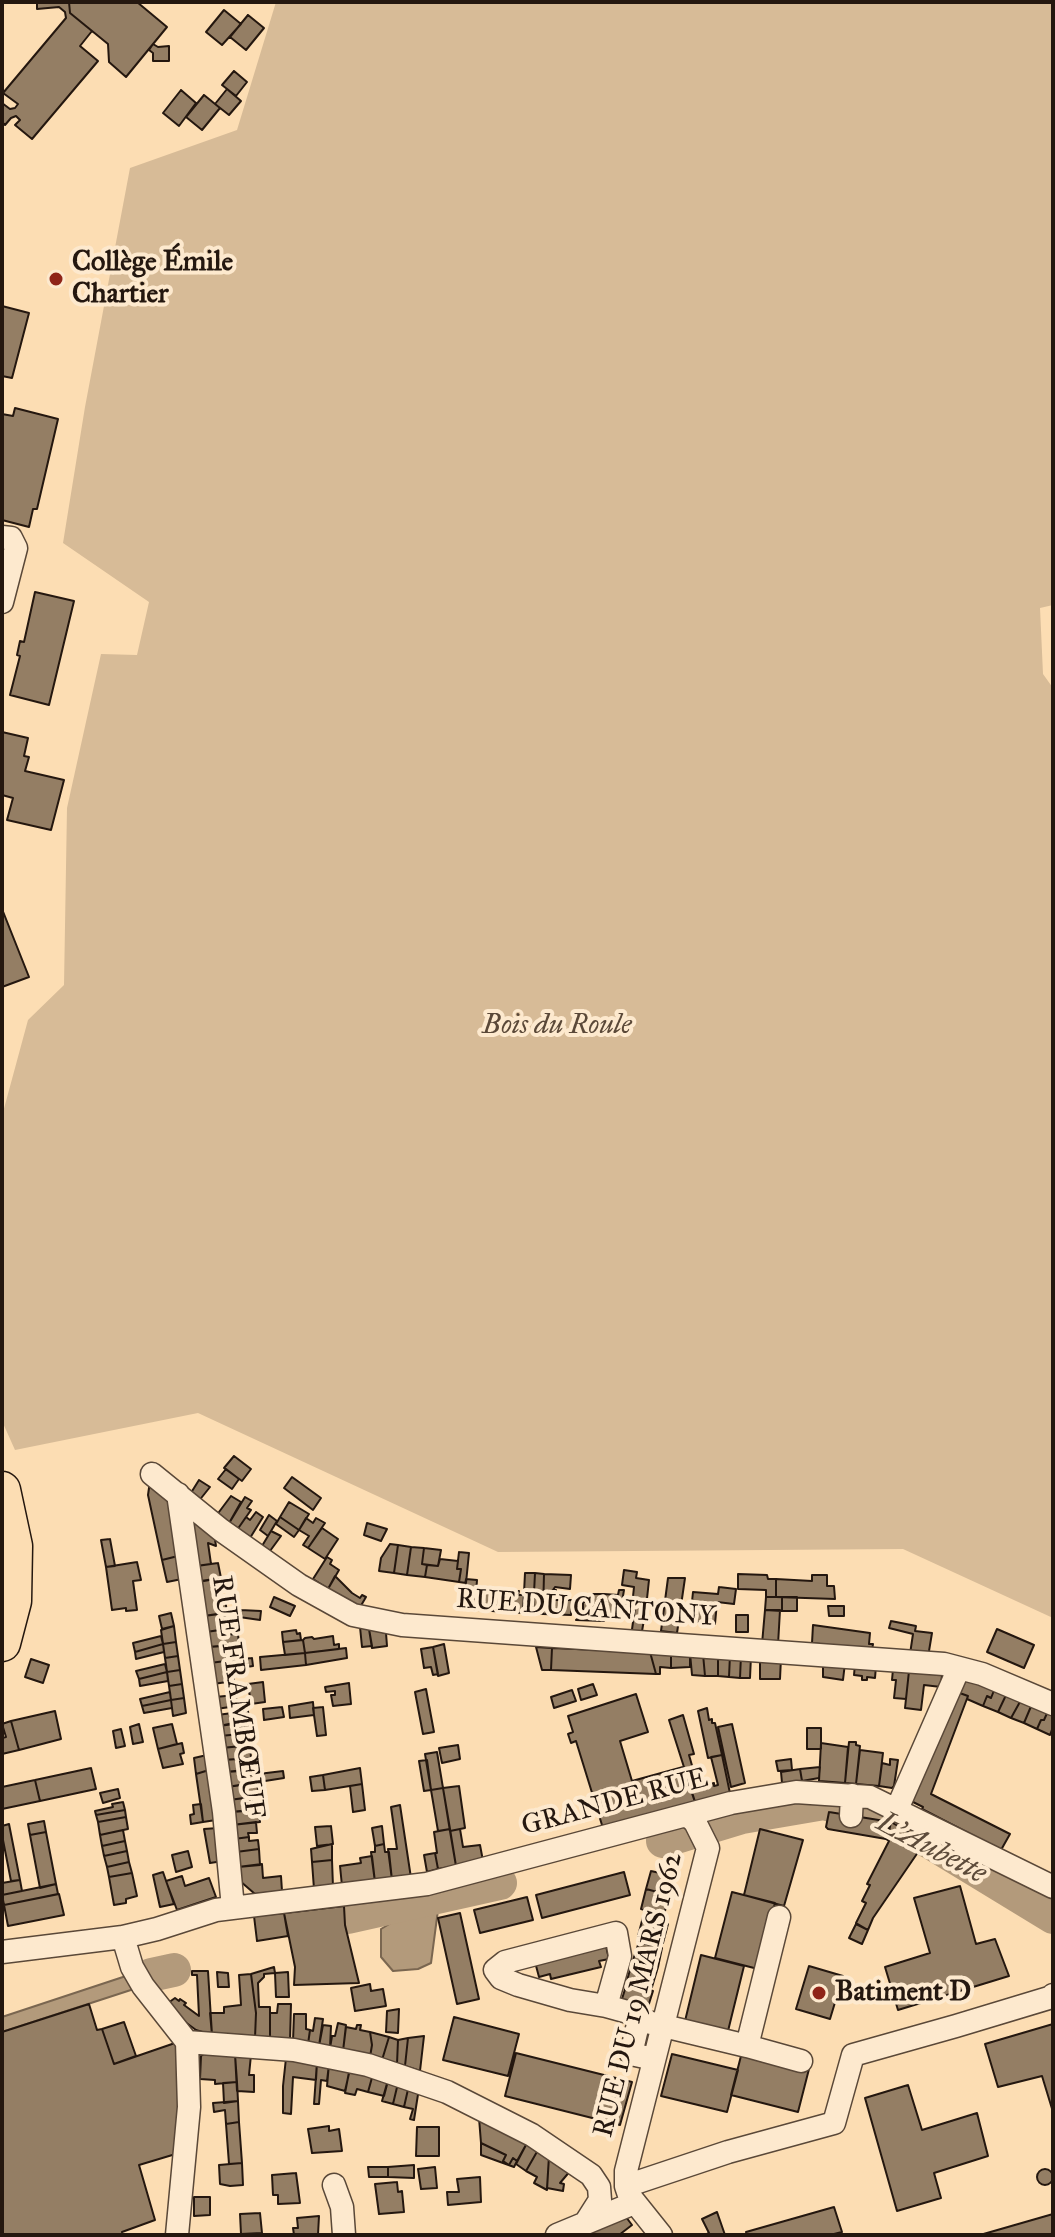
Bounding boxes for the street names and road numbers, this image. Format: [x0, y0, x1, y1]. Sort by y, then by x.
street label: RUE FRAMBŒUF [203, 1574, 271, 1820]
street label: RUE DU CANTONY [455, 1583, 717, 1635]
street label: GRANDE RUE [518, 1762, 712, 1844]
street label: RUE DU 19 MARS 1962 [587, 1849, 691, 2141]

